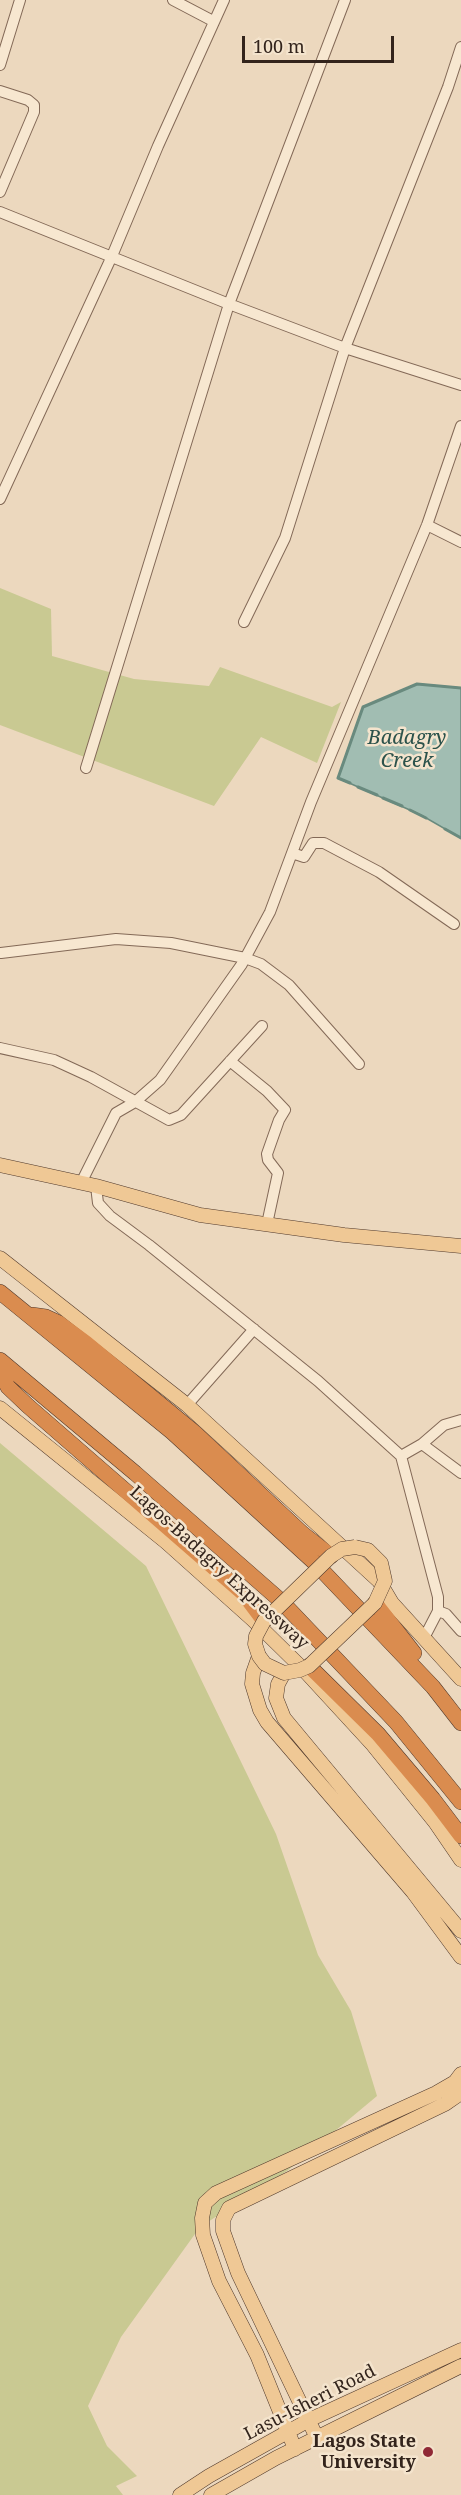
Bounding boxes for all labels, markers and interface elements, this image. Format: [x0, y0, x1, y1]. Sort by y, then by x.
scale bar [245, 24, 396, 62]
text: 100 m [253, 34, 305, 58]
water label: Badagry Creek [368, 726, 446, 773]
street label: Lagos-Badagry Expressway [125, 1482, 313, 1654]
street label: Lasu-Isheri Road [241, 2361, 379, 2445]
place label: Lagos State University [313, 2431, 416, 2474]
marker: Lagos State University [421, 2445, 435, 2459]

